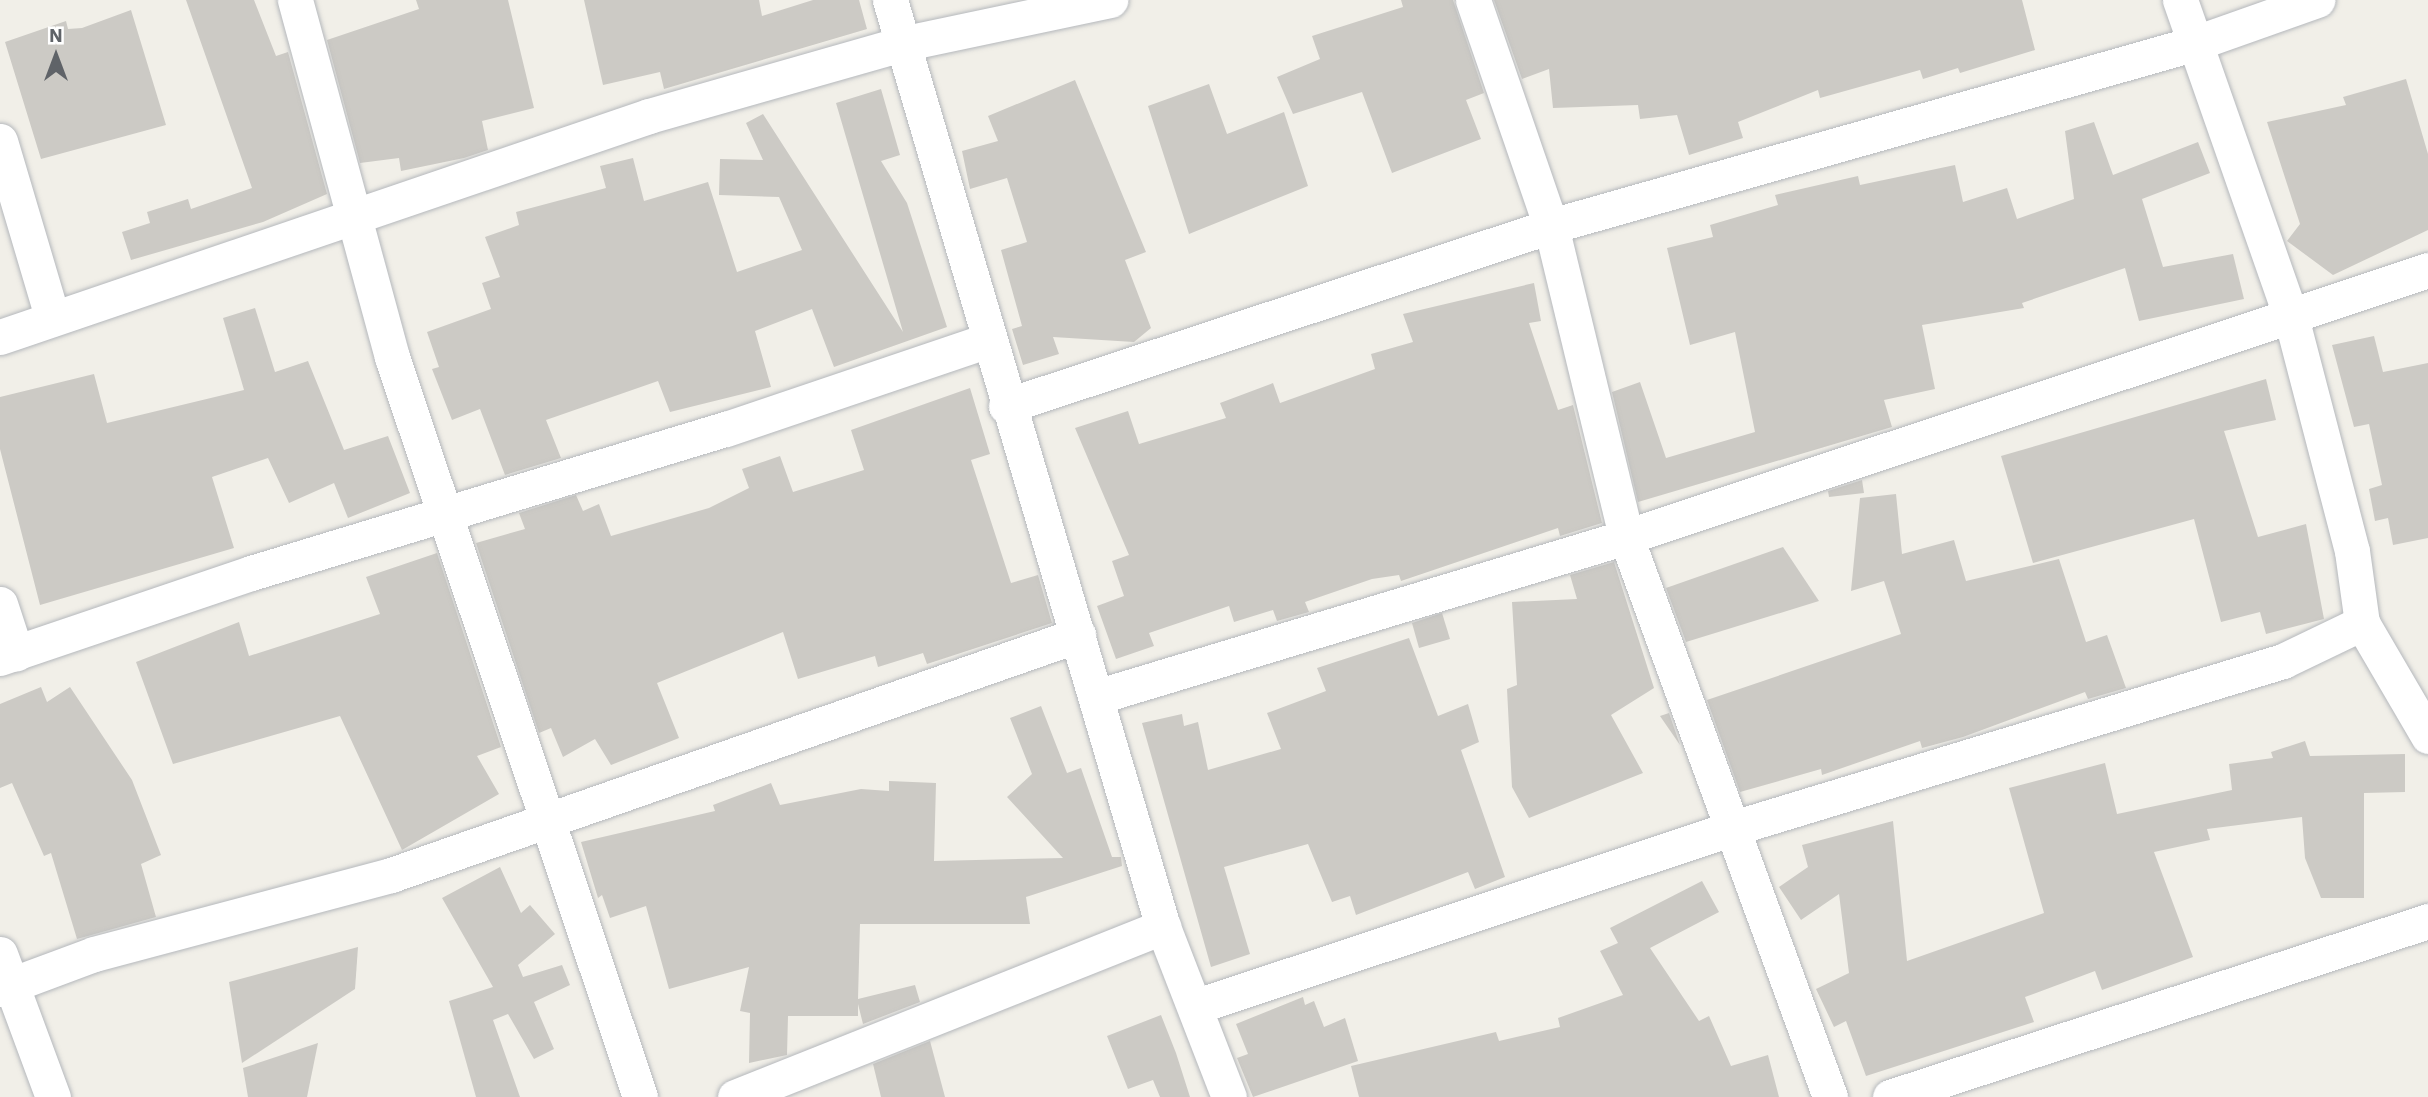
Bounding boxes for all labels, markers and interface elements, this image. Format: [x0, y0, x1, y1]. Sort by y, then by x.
north arrow [21, 21, 91, 91]
text: N [49, 23, 63, 47]

